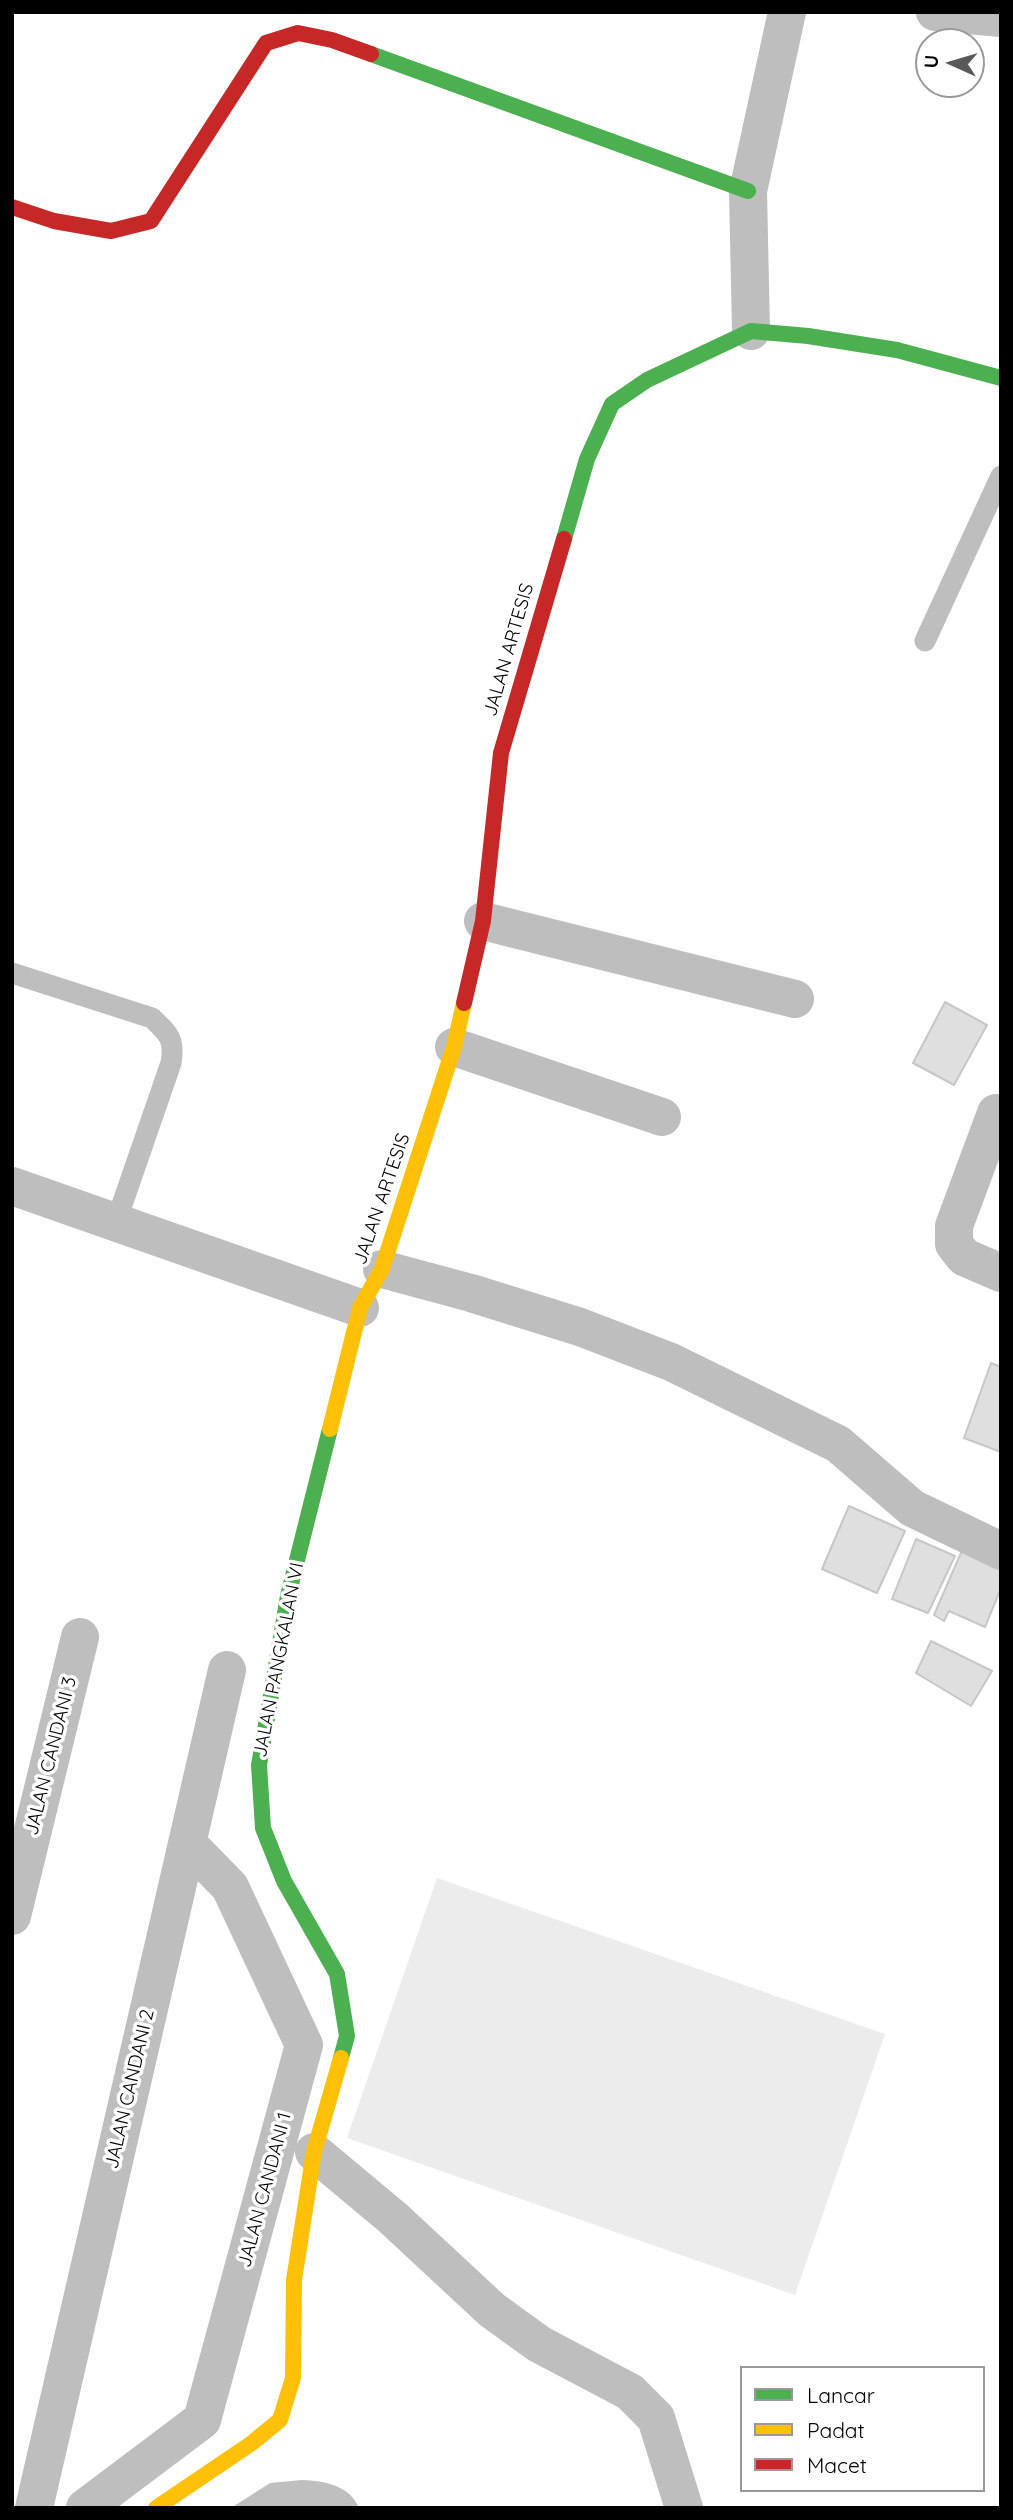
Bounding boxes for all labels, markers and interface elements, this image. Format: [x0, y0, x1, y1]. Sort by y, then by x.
north arrow [915, 28, 985, 98]
text: U [919, 54, 943, 69]
street label: JALAN ARTESIS [479, 581, 539, 719]
street label: JALAN ARTESIS [349, 1130, 415, 1268]
street label: JALAN PANGKALAN VI [249, 1561, 309, 1759]
street label: JALAN CANDANI 3 [20, 1674, 82, 1838]
street label: JALAN CANDANI 2 [101, 2007, 159, 2171]
street label: JALAN CANDANI 1 [233, 2110, 297, 2270]
legend [740, 2366, 985, 2492]
text: Lancar [807, 2382, 875, 2408]
text: Padat [807, 2417, 865, 2443]
text: Macet [807, 2452, 867, 2478]

